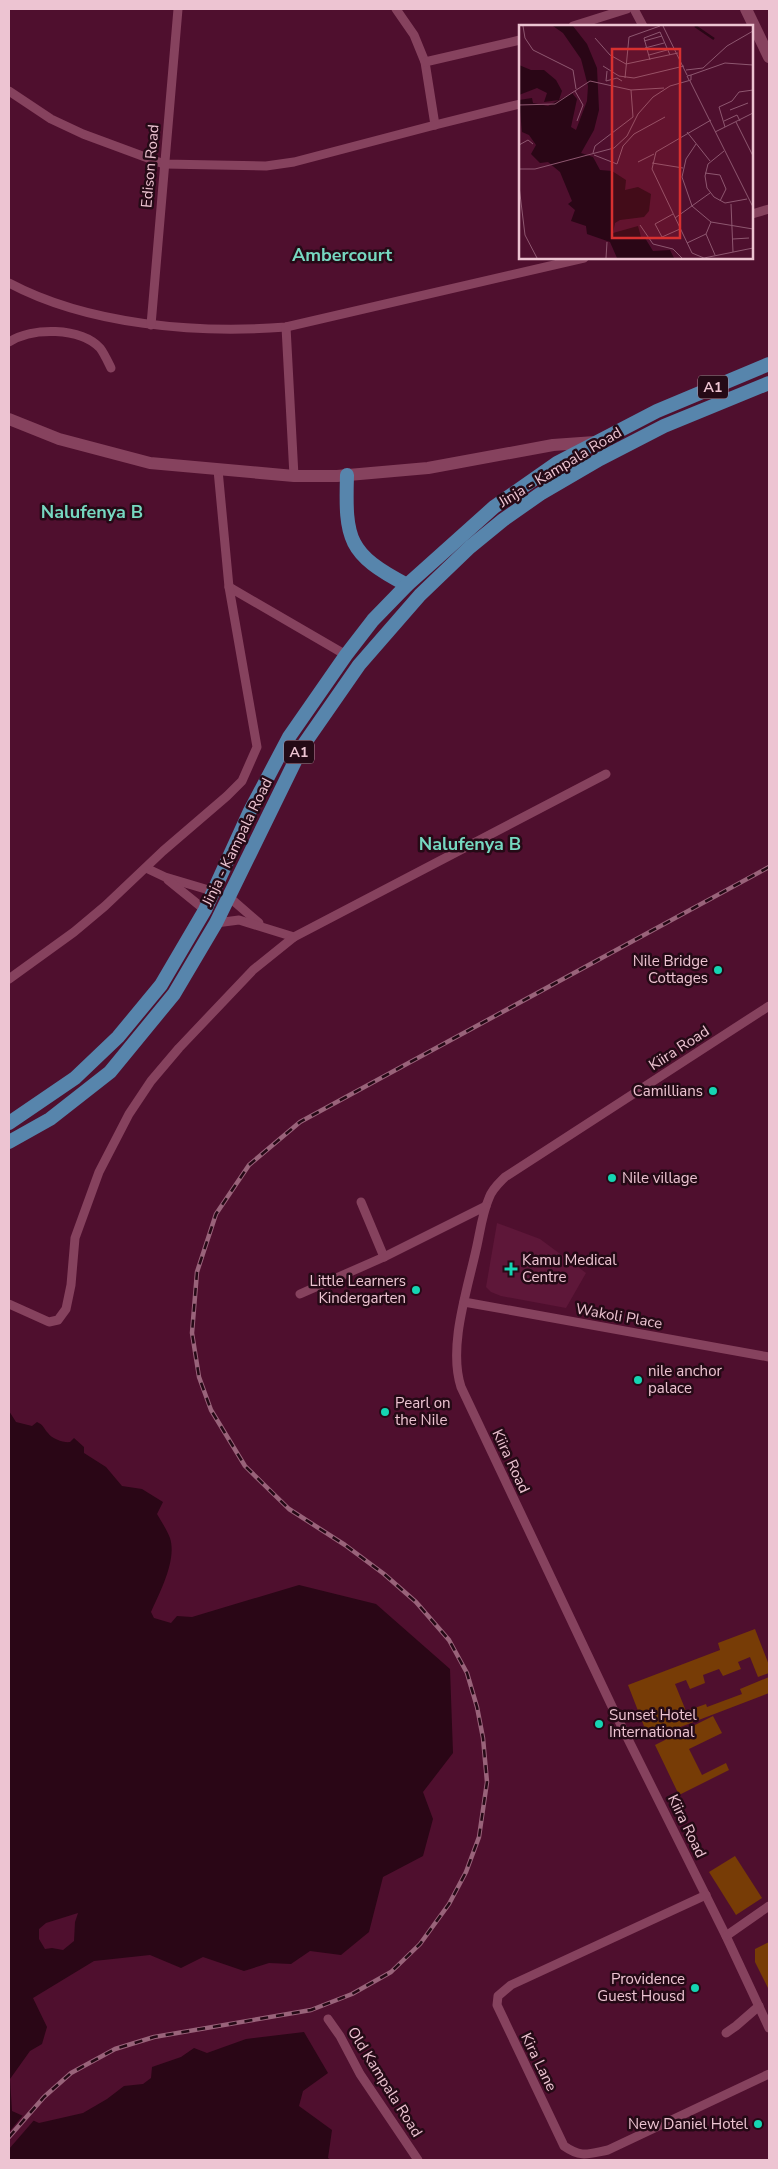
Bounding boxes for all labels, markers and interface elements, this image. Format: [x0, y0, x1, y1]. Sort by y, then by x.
inset map [519, 25, 753, 259]
street label: Edison Road [136, 123, 164, 209]
district label: Ambercourt [292, 243, 392, 267]
road number: A1 [698, 376, 728, 398]
street label: Jinja - Kampala Road [494, 422, 625, 512]
district label: Nalufenya B [41, 500, 143, 524]
road number: A1 [284, 740, 314, 764]
street label: Jinja - Kampala Road [197, 775, 277, 910]
district label: Nalufenya B [419, 832, 521, 856]
place label: Nile Bridge Cottages [633, 951, 708, 988]
marker: Nile Bridge Cottages [712, 964, 724, 976]
street label: Kiira Road [645, 1021, 713, 1075]
place label: Camillians [633, 1081, 703, 1101]
marker: Camillians [707, 1085, 719, 1097]
place label: Nile village [622, 1168, 698, 1188]
marker: Nile village [606, 1172, 618, 1184]
place label: Kamu Medical Centre [522, 1250, 617, 1287]
marker: Kamu Medical Centre [504, 1262, 518, 1276]
place label: Little Learners Kindergarten [309, 1271, 406, 1308]
marker: Little Learners Kindergarten [410, 1284, 422, 1296]
street label: Wakoli Place [574, 1299, 664, 1333]
place label: nile anchor palace [648, 1361, 722, 1398]
marker: nile anchor palace [632, 1374, 644, 1386]
place label: Pearl on the Nile [395, 1393, 451, 1430]
marker: Pearl on the Nile [379, 1406, 391, 1418]
street label: Kiira Road [487, 1426, 535, 1496]
place label: Sunset Hotel International [609, 1705, 697, 1742]
marker: Sunset Hotel International [593, 1718, 605, 1730]
street label: Kiira Road [663, 1791, 711, 1861]
place label: Providence Guest Housd [597, 1969, 685, 2006]
marker: Providence Guest Housd [689, 1982, 701, 1994]
street label: Old Kampala Road [343, 2023, 427, 2141]
street label: Kira Lane [516, 2030, 562, 2095]
place label: New Daniel Hotel [628, 2114, 749, 2134]
marker: New Daniel Hotel [752, 2118, 764, 2130]

